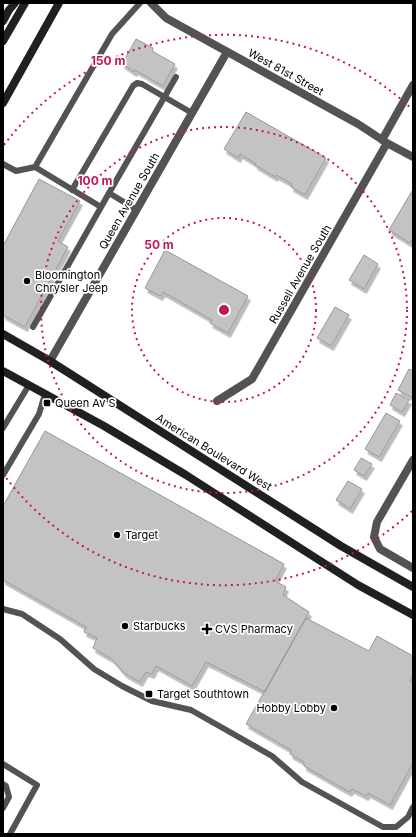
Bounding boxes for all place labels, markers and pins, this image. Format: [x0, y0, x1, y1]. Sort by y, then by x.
place label: Bloomington Chrysler Jeep [35, 268, 108, 295]
marker: Bloomington Chrysler Jeep [22, 276, 32, 286]
centre of rings [217, 303, 231, 317]
place label: Queen Av S [55, 396, 116, 410]
marker: Queen Av S [42, 398, 52, 408]
place label: Target [125, 528, 159, 542]
marker: Target [112, 530, 122, 540]
place label: Starbucks [133, 619, 186, 633]
marker: Starbucks [120, 621, 130, 631]
place label: CVS Pharmacy [215, 622, 293, 636]
marker: CVS Pharmacy [202, 624, 212, 634]
place label: Target Southtown [157, 687, 249, 701]
marker: Target Southtown [144, 689, 154, 699]
place label: Hobby Lobby [256, 701, 326, 715]
marker: Hobby Lobby [329, 703, 339, 713]

